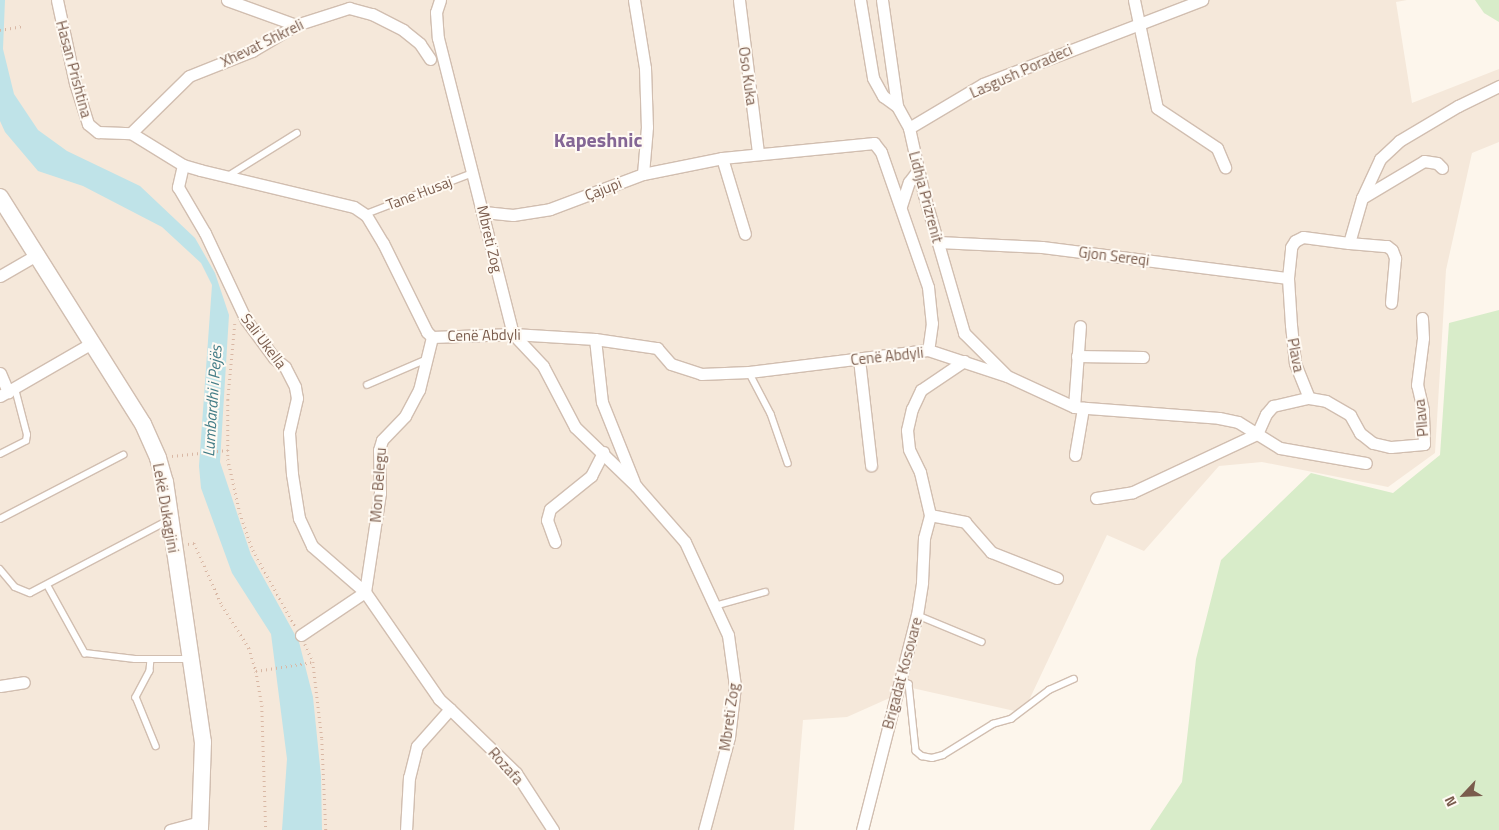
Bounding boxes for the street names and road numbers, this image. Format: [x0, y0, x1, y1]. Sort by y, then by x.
street label: Xhevat Shkreli [218, 15, 306, 71]
street label: Hasan Prishtina [52, 18, 96, 120]
street label: Lasgush Poradeci [967, 40, 1075, 102]
street label: Oso Kuka [735, 46, 761, 106]
street label: Lidhja Prizrenit [905, 149, 947, 245]
street label: Tane Husaj [384, 172, 454, 214]
street label: Çajupi [582, 174, 624, 204]
street label: Mbreti Zog [474, 204, 506, 274]
street label: Gjon Sereqi [1078, 243, 1150, 269]
street label: Sali Ukella [237, 310, 291, 372]
street label: Cenë Abdyli [447, 325, 521, 345]
street label: Plava [1284, 336, 1308, 374]
street label: Cenë Abdyli [850, 343, 924, 369]
street label: Pllava [1410, 398, 1432, 438]
street label: Mon Belegu [366, 447, 390, 523]
street label: Lekë Dukagjini [149, 462, 183, 554]
street label: Brigadat Kosovare [878, 615, 926, 731]
street label: Mbreti Zog [715, 682, 743, 752]
street label: Rozafa [485, 744, 527, 788]

